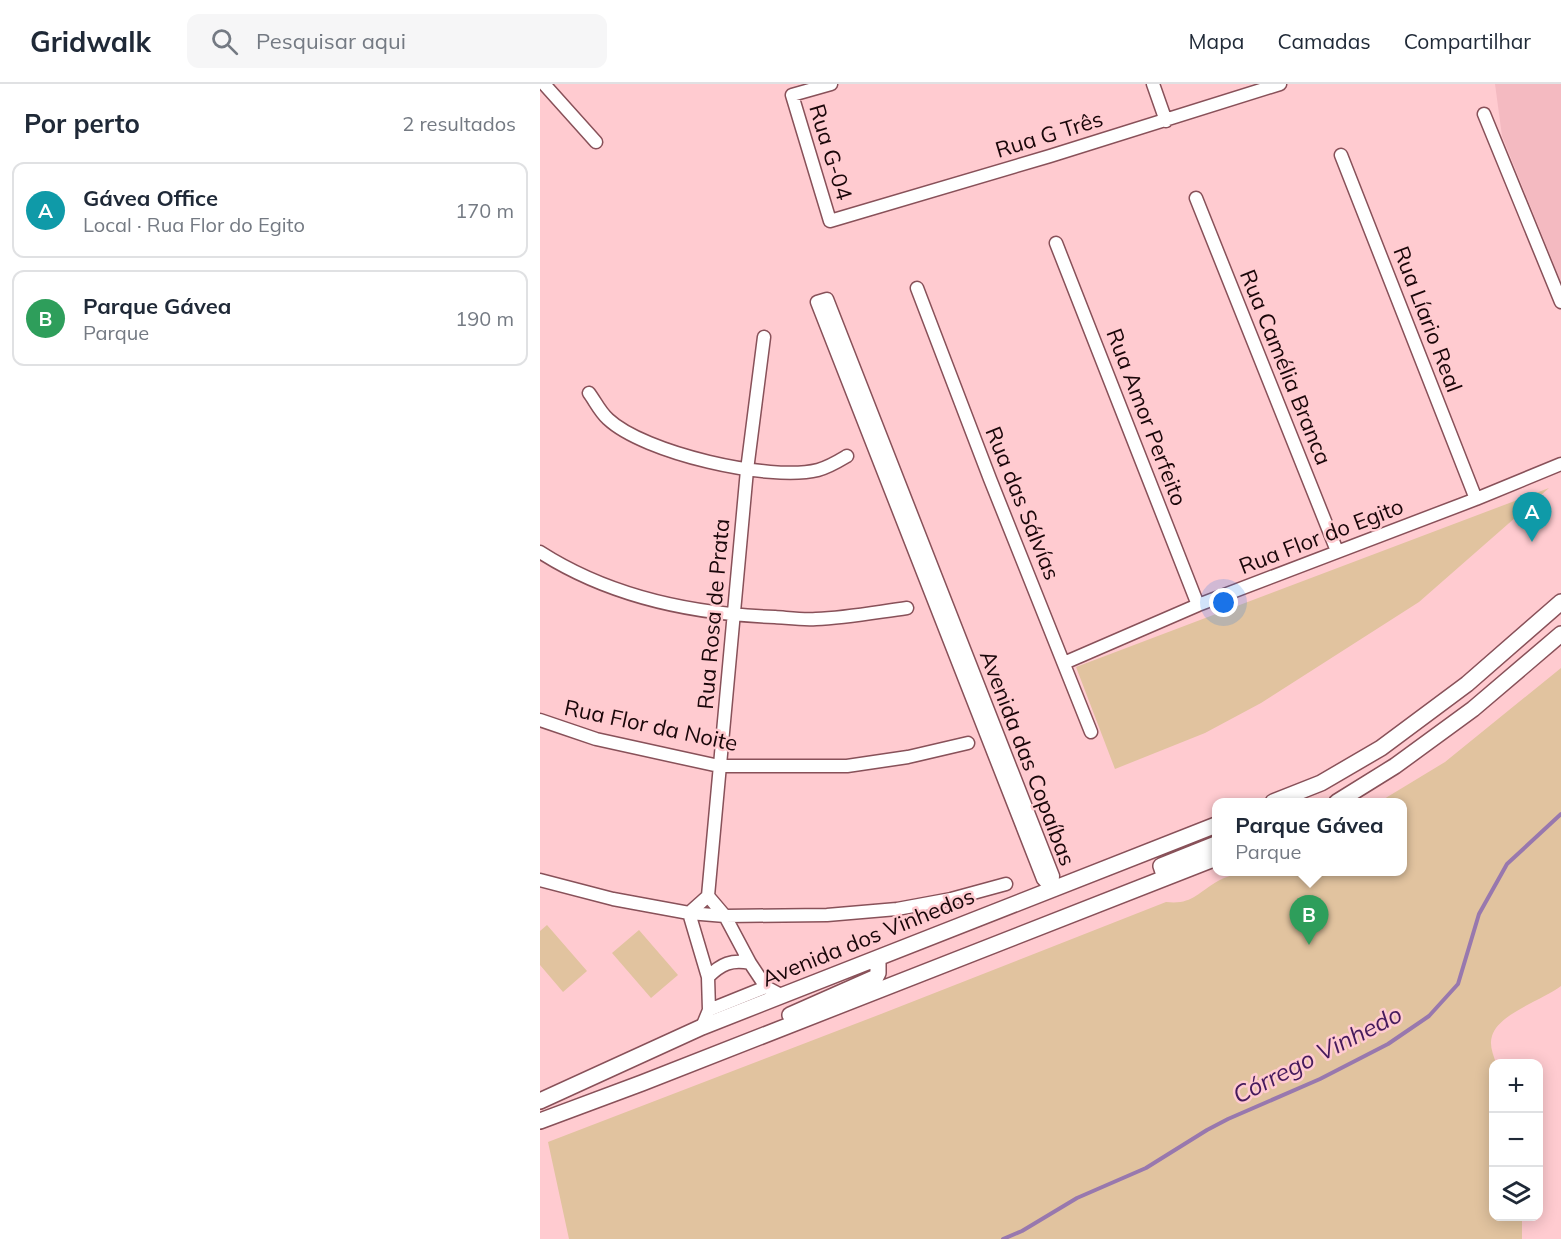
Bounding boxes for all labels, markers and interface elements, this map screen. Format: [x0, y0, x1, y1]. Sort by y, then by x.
search box [187, 14, 607, 68]
text: Gridwalk [30, 24, 151, 59]
icon: search [208, 25, 241, 58]
text: Pesquisar aqui [256, 27, 406, 55]
text: Mapa [1189, 28, 1244, 54]
text: Camadas [1277, 28, 1371, 54]
text: Compartilhar [1404, 28, 1531, 54]
street label: Rua G-04 [803, 101, 859, 203]
street label: Rua G Três [992, 104, 1106, 164]
text: Por perto [24, 107, 140, 140]
text: 2 resultados [402, 111, 516, 136]
text: Gávea Office [83, 184, 218, 212]
text: A [38, 198, 53, 223]
text: 170 m [455, 198, 514, 223]
text: Local · Rua Flor do Egito [83, 212, 305, 237]
street label: Rua Líario Real [1387, 242, 1469, 396]
street label: Rua Camélia Branca [1234, 265, 1338, 469]
text: Parque Gávea [83, 292, 231, 320]
text: B [39, 306, 52, 331]
text: 190 m [455, 306, 514, 331]
text: Parque [83, 320, 149, 345]
street label: Rua Amor Perfeito [1100, 324, 1194, 510]
street label: Rua das Sálvías [979, 422, 1067, 584]
street label: Rua Flor do Egito [1235, 492, 1407, 580]
pin: A [1512, 492, 1552, 542]
street label: Rua Rosa de Prata [691, 518, 735, 710]
your location [1209, 588, 1238, 617]
street label: Avenida das Copaíbas [974, 646, 1082, 870]
street label: Rua Flor da Noite [562, 693, 740, 757]
popup [1212, 798, 1407, 876]
text: Parque Gávea [1235, 811, 1384, 839]
text: Parque [1235, 839, 1301, 864]
street label: Avenida dos Vinhedos [758, 882, 978, 992]
pin: B [1290, 896, 1328, 945]
water label: Córrego Vinhedo [1227, 998, 1407, 1110]
map controls [1489, 1059, 1543, 1221]
button: + [1489, 1059, 1543, 1113]
button: − [1489, 1113, 1543, 1167]
button: layers [1489, 1167, 1543, 1221]

